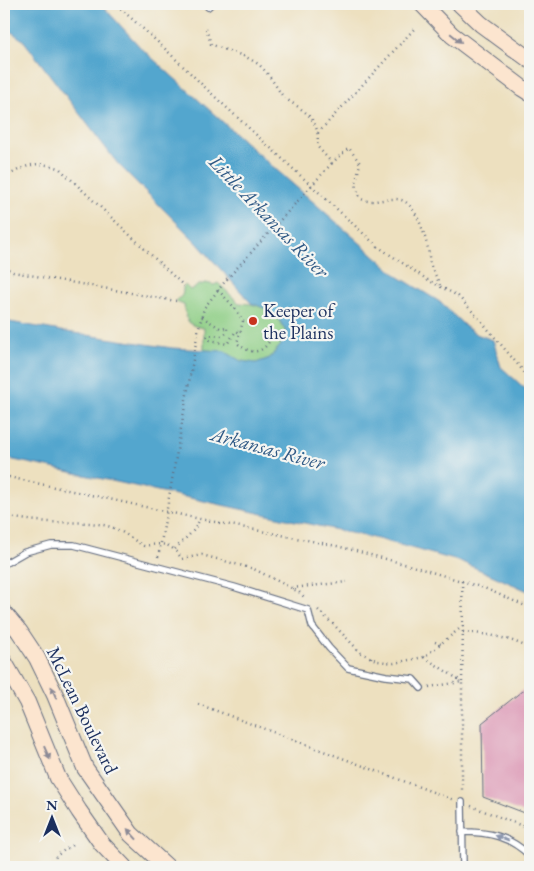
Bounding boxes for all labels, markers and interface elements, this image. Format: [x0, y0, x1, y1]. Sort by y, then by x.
one-way arrow [450, 32, 463, 43]
water label: Little Arkansas River [203, 148, 336, 284]
place label: Keeper of the Plains [263, 298, 335, 345]
marker: Keeper of the Plains [247, 315, 259, 327]
water label: Arkansas River [206, 420, 329, 476]
street label: McLean Boulevard [41, 642, 124, 778]
one-way arrow [49, 686, 57, 700]
one-way arrow [44, 746, 52, 760]
north arrow [28, 794, 78, 844]
text: N [46, 796, 58, 814]
one-way arrow [126, 828, 138, 840]
one-way arrow [494, 834, 509, 841]

